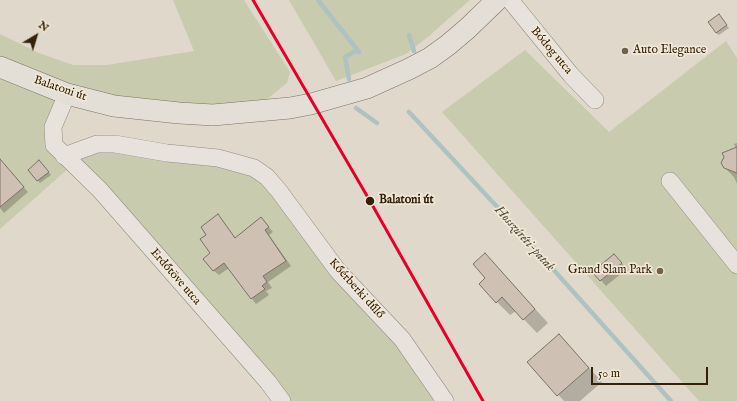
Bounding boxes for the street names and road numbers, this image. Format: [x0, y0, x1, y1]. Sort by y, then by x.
street label: Bódog utca [527, 25, 575, 77]
street label: Balatoni út [32, 73, 88, 105]
street label: Erdőtöve utca [147, 246, 203, 308]
street label: Kőérberki dűlő [325, 256, 387, 322]

